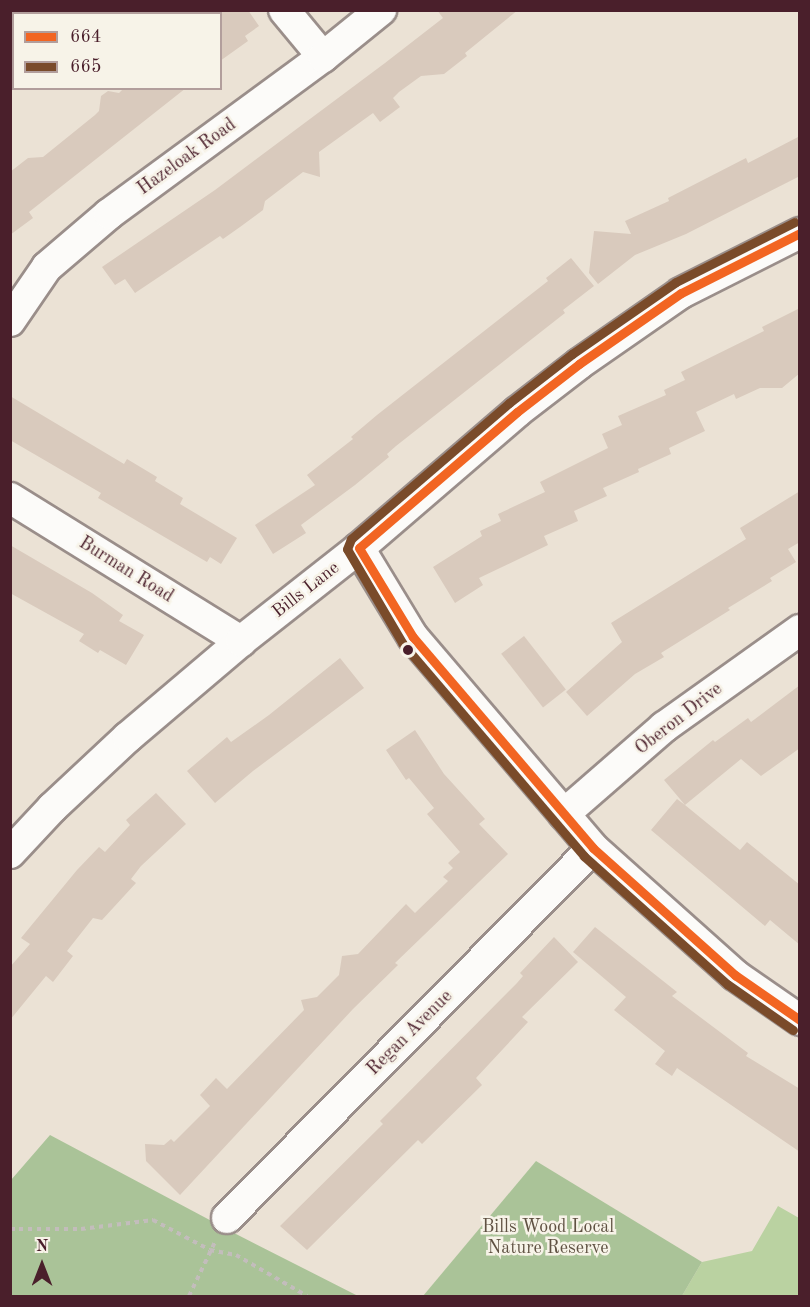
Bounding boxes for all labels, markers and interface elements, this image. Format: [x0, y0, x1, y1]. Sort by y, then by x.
legend [12, 12, 222, 90]
text: 664 [70, 28, 101, 46]
text: 665 [70, 58, 101, 76]
street label: Hazeloak Road [134, 114, 240, 200]
street label: Burman Road [75, 532, 177, 608]
street label: Bills Lane [268, 557, 344, 623]
unlabelled marker [402, 644, 414, 656]
street label: Oberon Drive [631, 678, 727, 760]
street label: Regan Avenue [363, 986, 457, 1080]
park label: Bills Wood Local Nature Reserve [482, 1217, 614, 1260]
north arrow [12, 1235, 72, 1295]
text: N [36, 1239, 48, 1255]

